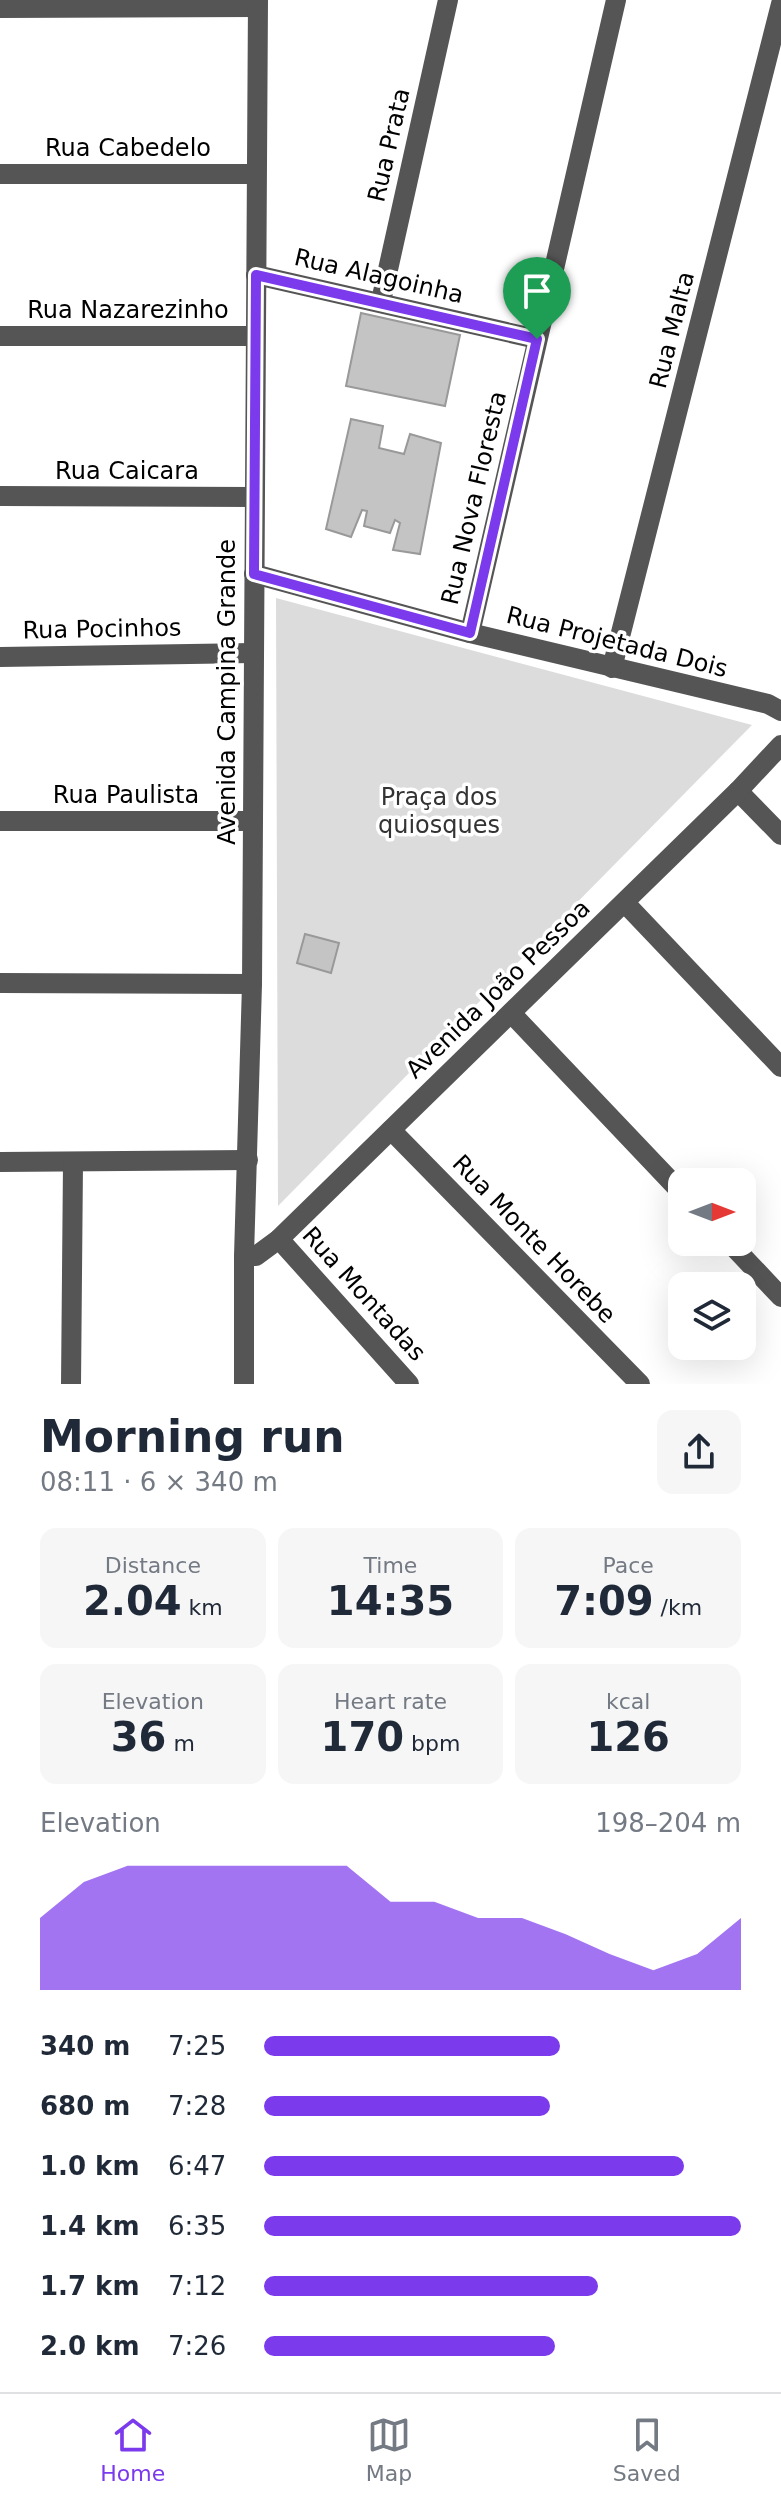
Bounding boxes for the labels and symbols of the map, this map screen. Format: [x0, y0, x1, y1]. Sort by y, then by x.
street label: Rua Prata [362, 85, 416, 205]
street label: Rua Cabedelo [45, 134, 211, 162]
street label: Rua Alagoinha [292, 243, 466, 309]
pin [503, 257, 571, 339]
street label: Rua Malta [644, 269, 700, 391]
street label: Rua Nazarezinho [27, 296, 229, 324]
street label: Rua Nova Floresta [436, 389, 512, 607]
street label: Rua Caicara [55, 457, 199, 485]
street label: Avenida Campina Grande [213, 539, 241, 845]
street label: Rua Projetada Dois [504, 601, 730, 683]
street label: Rua Pocinhos [22, 614, 182, 644]
street label: Rua Paulista [53, 781, 199, 809]
park label: Praça dos quiosques [378, 783, 500, 839]
street label: Avenida João Pessoa [400, 894, 596, 1084]
street label: Rua Monte Horebe [447, 1149, 621, 1329]
north arrow [668, 1168, 756, 1256]
street label: Rua Montadas [297, 1221, 431, 1367]

